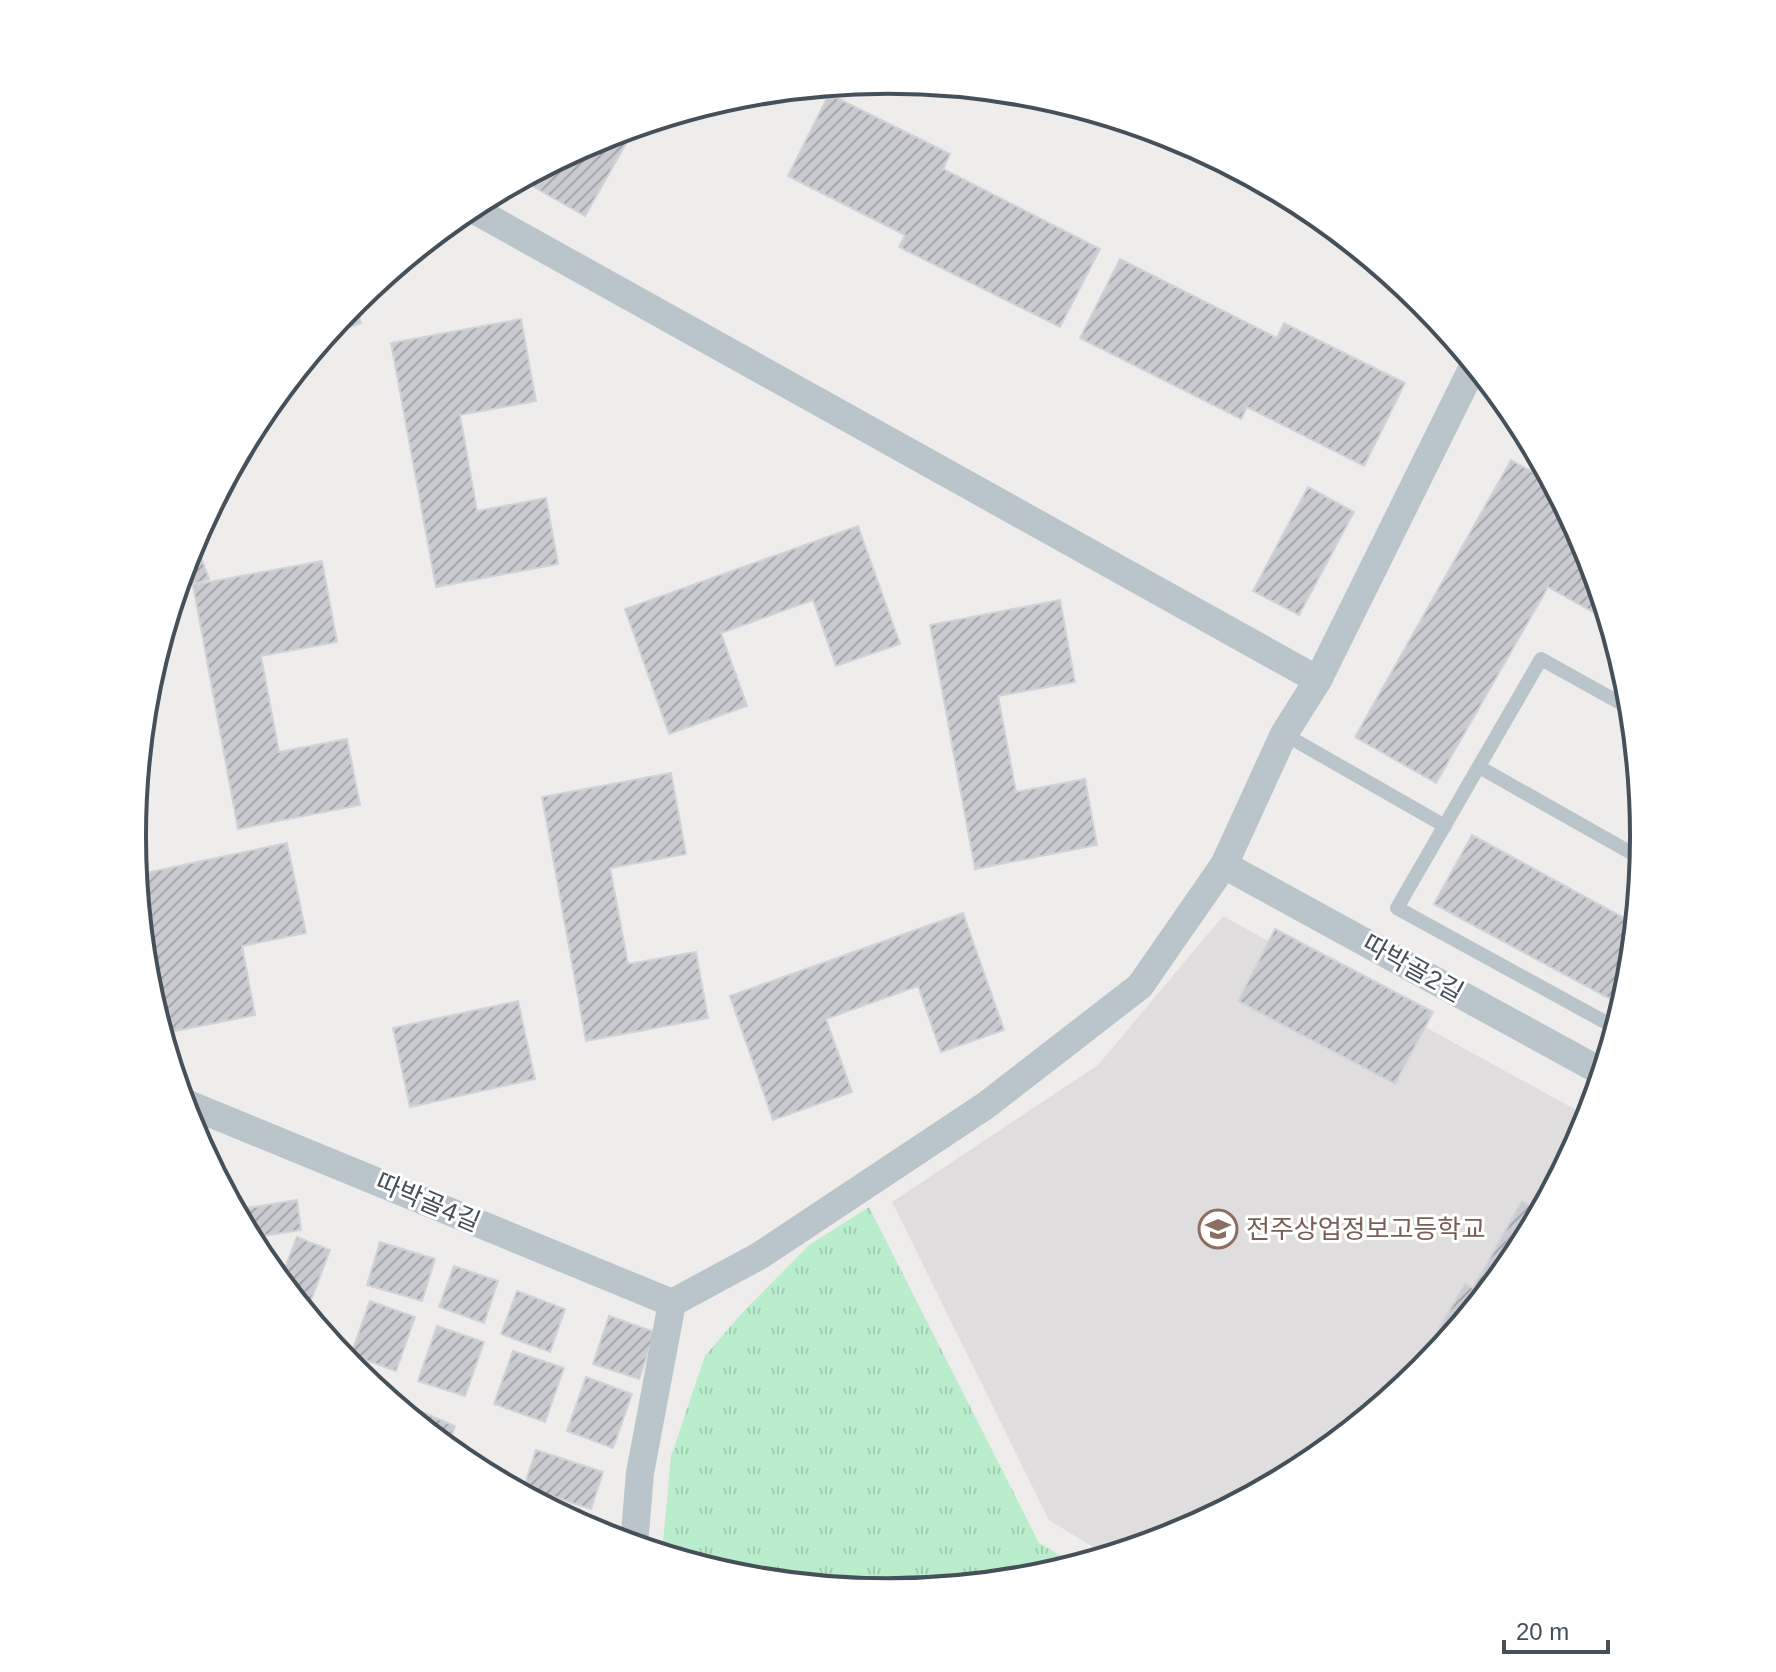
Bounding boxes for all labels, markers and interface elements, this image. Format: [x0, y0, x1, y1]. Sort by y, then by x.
street label: 따박골2길 [1358, 928, 1468, 1008]
street label: 따박골4길 [371, 1167, 485, 1237]
school or university icon: 전주상업정보고등학교 [1197, 1208, 1239, 1250]
place label: 전주상업정보고등학교 [1246, 1214, 1485, 1244]
scale bar [1504, 1604, 1608, 1654]
text: 20 m [1516, 1618, 1569, 1645]

